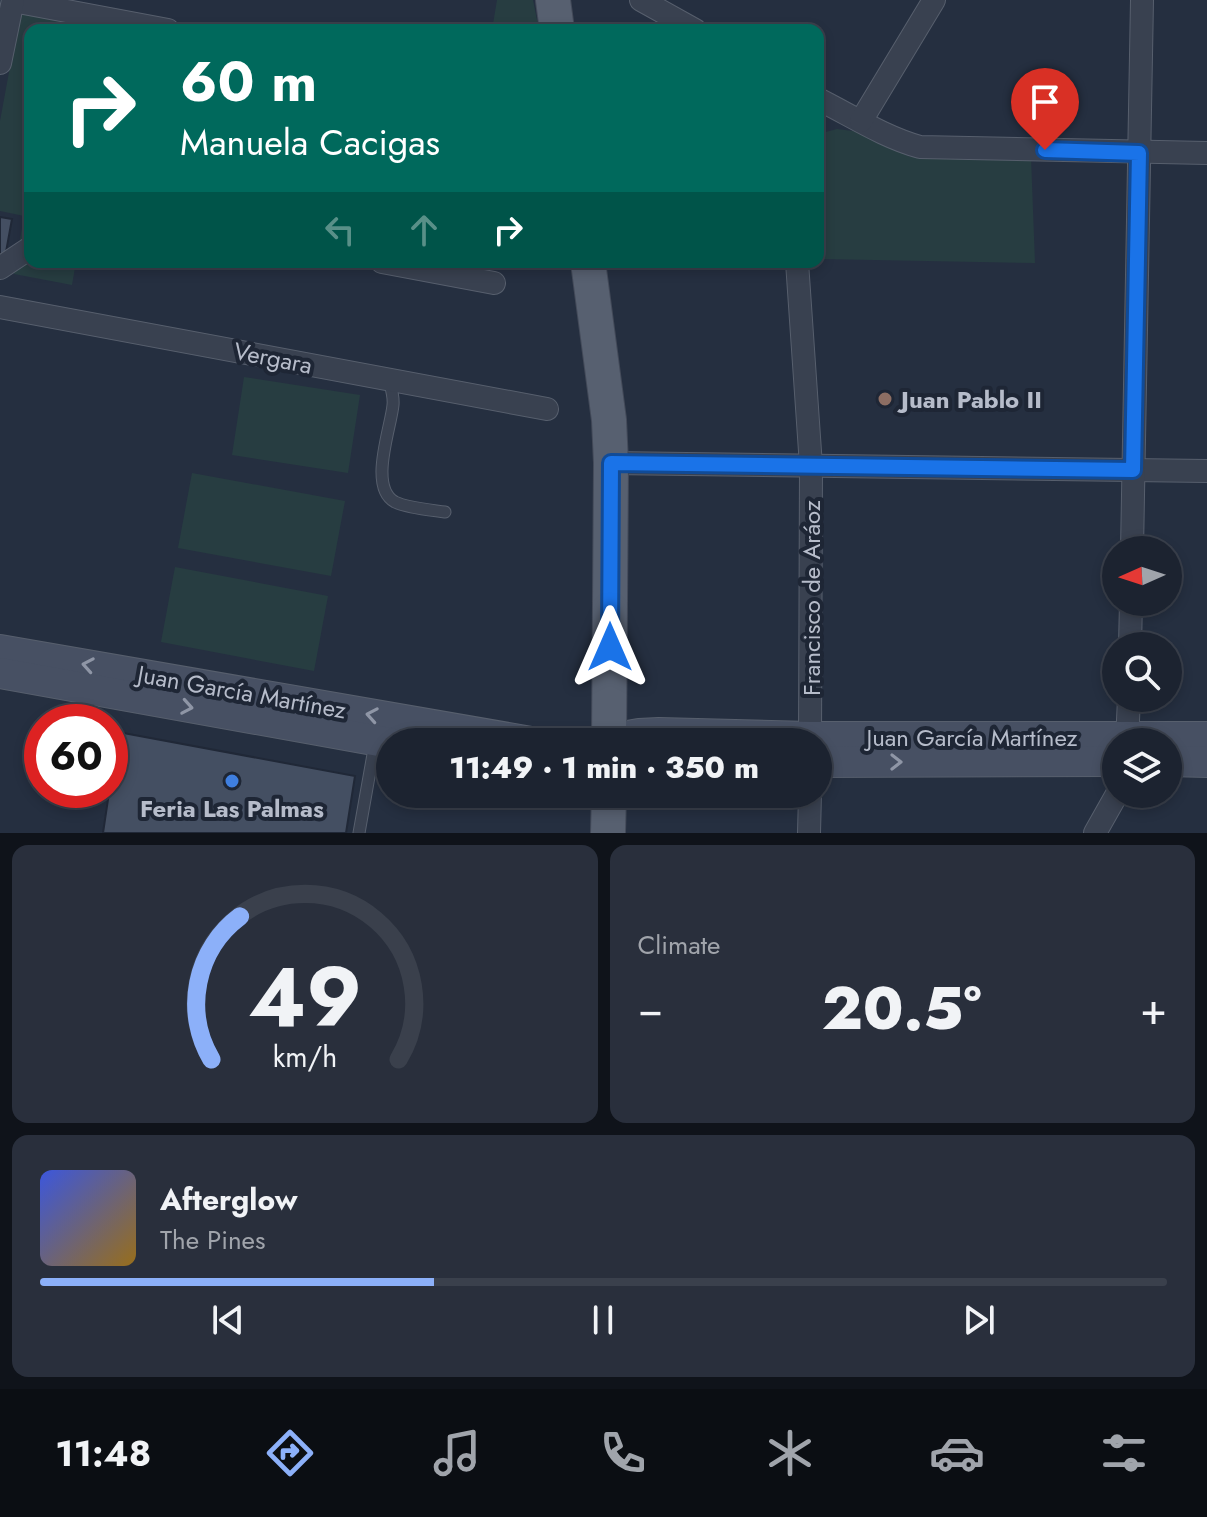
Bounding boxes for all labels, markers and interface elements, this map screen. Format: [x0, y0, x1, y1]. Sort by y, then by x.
text: 60 m [180, 41, 317, 122]
icon: right [48, 56, 152, 160]
pin [1011, 68, 1079, 150]
icon: arrive [1023, 80, 1067, 124]
text: Manuela Cacigas [180, 116, 440, 168]
icon: left [318, 208, 362, 252]
icon: ahead [402, 208, 446, 252]
icon: right [486, 208, 530, 252]
street label: Vergara [231, 333, 315, 383]
place label: Juan Pablo II [897, 382, 1042, 417]
marker: Juan Pablo II [876, 390, 894, 408]
street label: Francisco de Aráoz [794, 500, 829, 696]
north arrow [1102, 536, 1182, 616]
map controls [1102, 536, 1182, 808]
position arrow [568, 605, 652, 689]
button: search [1102, 632, 1182, 712]
street label: Juan García Martínez [132, 656, 349, 728]
one-way arrow [81, 658, 95, 675]
one-way arrow [180, 697, 194, 714]
speed limit sign: 60 [24, 704, 128, 808]
one-way arrow [365, 707, 378, 724]
street label: Juan García Martínez [863, 720, 1078, 755]
button: layers [1102, 728, 1182, 808]
text: 11:49 · 1 min · 350 m [449, 746, 759, 789]
one-way arrow [890, 753, 903, 771]
marker: Feria Las Palmas [223, 772, 241, 790]
place label: Feria Las Palmas [140, 791, 324, 826]
text: Climate [638, 926, 720, 964]
text: 49 [248, 937, 362, 1057]
text: 20.5° [822, 965, 982, 1052]
text: − [638, 977, 663, 1041]
text: + [1140, 977, 1167, 1041]
text: km/h [272, 1036, 337, 1078]
text: Afterglow [160, 1178, 297, 1221]
text: The Pines [160, 1221, 265, 1259]
icon: previous [206, 1298, 250, 1342]
icon: pause [581, 1298, 625, 1342]
icon: next [957, 1298, 1001, 1342]
icon: directions [262, 1425, 318, 1481]
icon: music [429, 1425, 485, 1481]
icon: phone [595, 1425, 651, 1481]
icon: climate [762, 1425, 818, 1481]
icon: car [929, 1425, 985, 1481]
icon: filters [1096, 1425, 1152, 1481]
text: 11:48 [55, 1427, 151, 1479]

